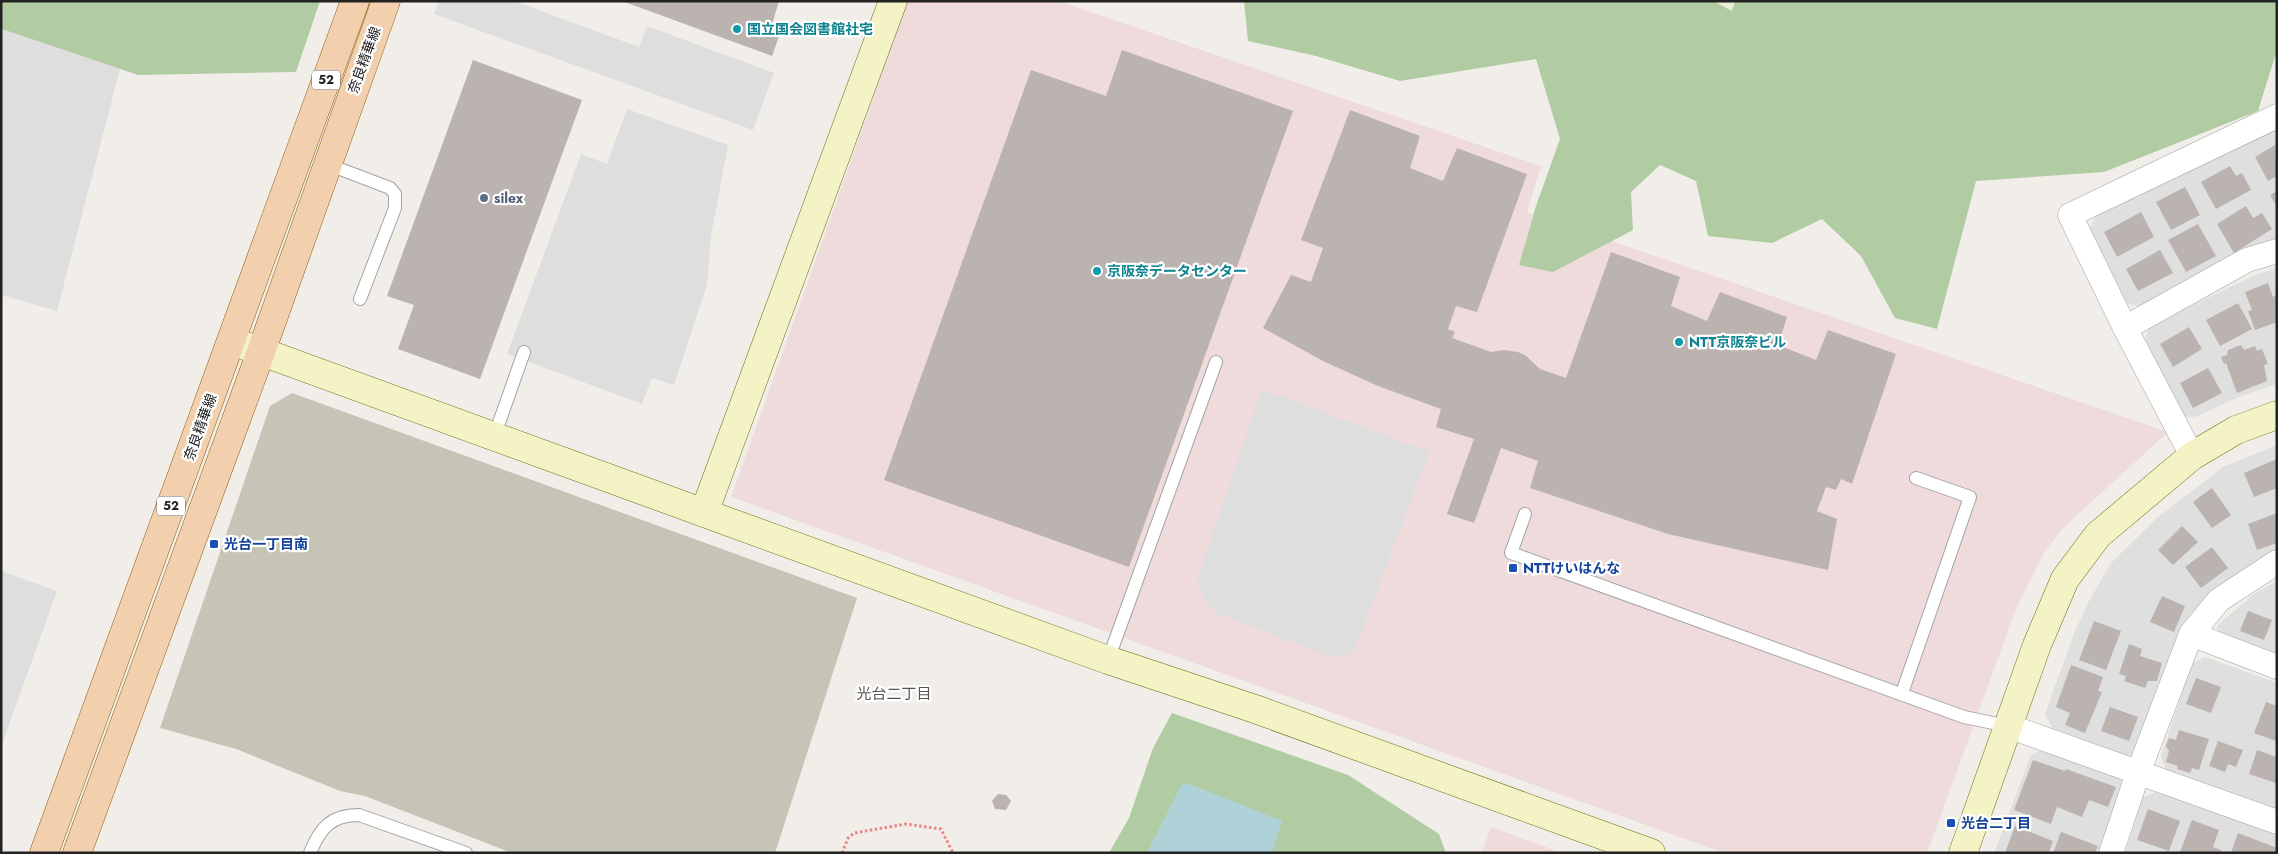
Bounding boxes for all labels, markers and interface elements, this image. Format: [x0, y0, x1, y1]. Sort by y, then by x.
place label: 国立国会図書館社宅 [747, 19, 873, 39]
marker: 国立国会図書館社宅 [731, 23, 743, 35]
street label: 奈良精華線 [343, 24, 385, 96]
road number: 52 [312, 70, 340, 90]
place label: silex [494, 188, 524, 208]
marker: silex [478, 192, 490, 204]
place label: 京阪奈データセンター [1107, 261, 1247, 281]
marker: 京阪奈データセンター [1091, 265, 1103, 277]
place label: NTT京阪奈ビル [1689, 332, 1786, 352]
marker: NTT京阪奈ビル [1673, 336, 1685, 348]
street label: 奈良精華線 [179, 391, 221, 463]
road number: 52 [157, 496, 185, 516]
place label: 光台一丁目南 [224, 534, 308, 554]
marker: 光台一丁目南 [208, 538, 220, 550]
place label: NTTけいはんな [1523, 558, 1620, 578]
marker: NTTけいはんな [1507, 562, 1519, 574]
district label: 光台二丁目 [856, 683, 932, 705]
place label: 光台二丁目 [1961, 813, 2031, 833]
marker: 光台二丁目 [1945, 817, 1957, 829]

